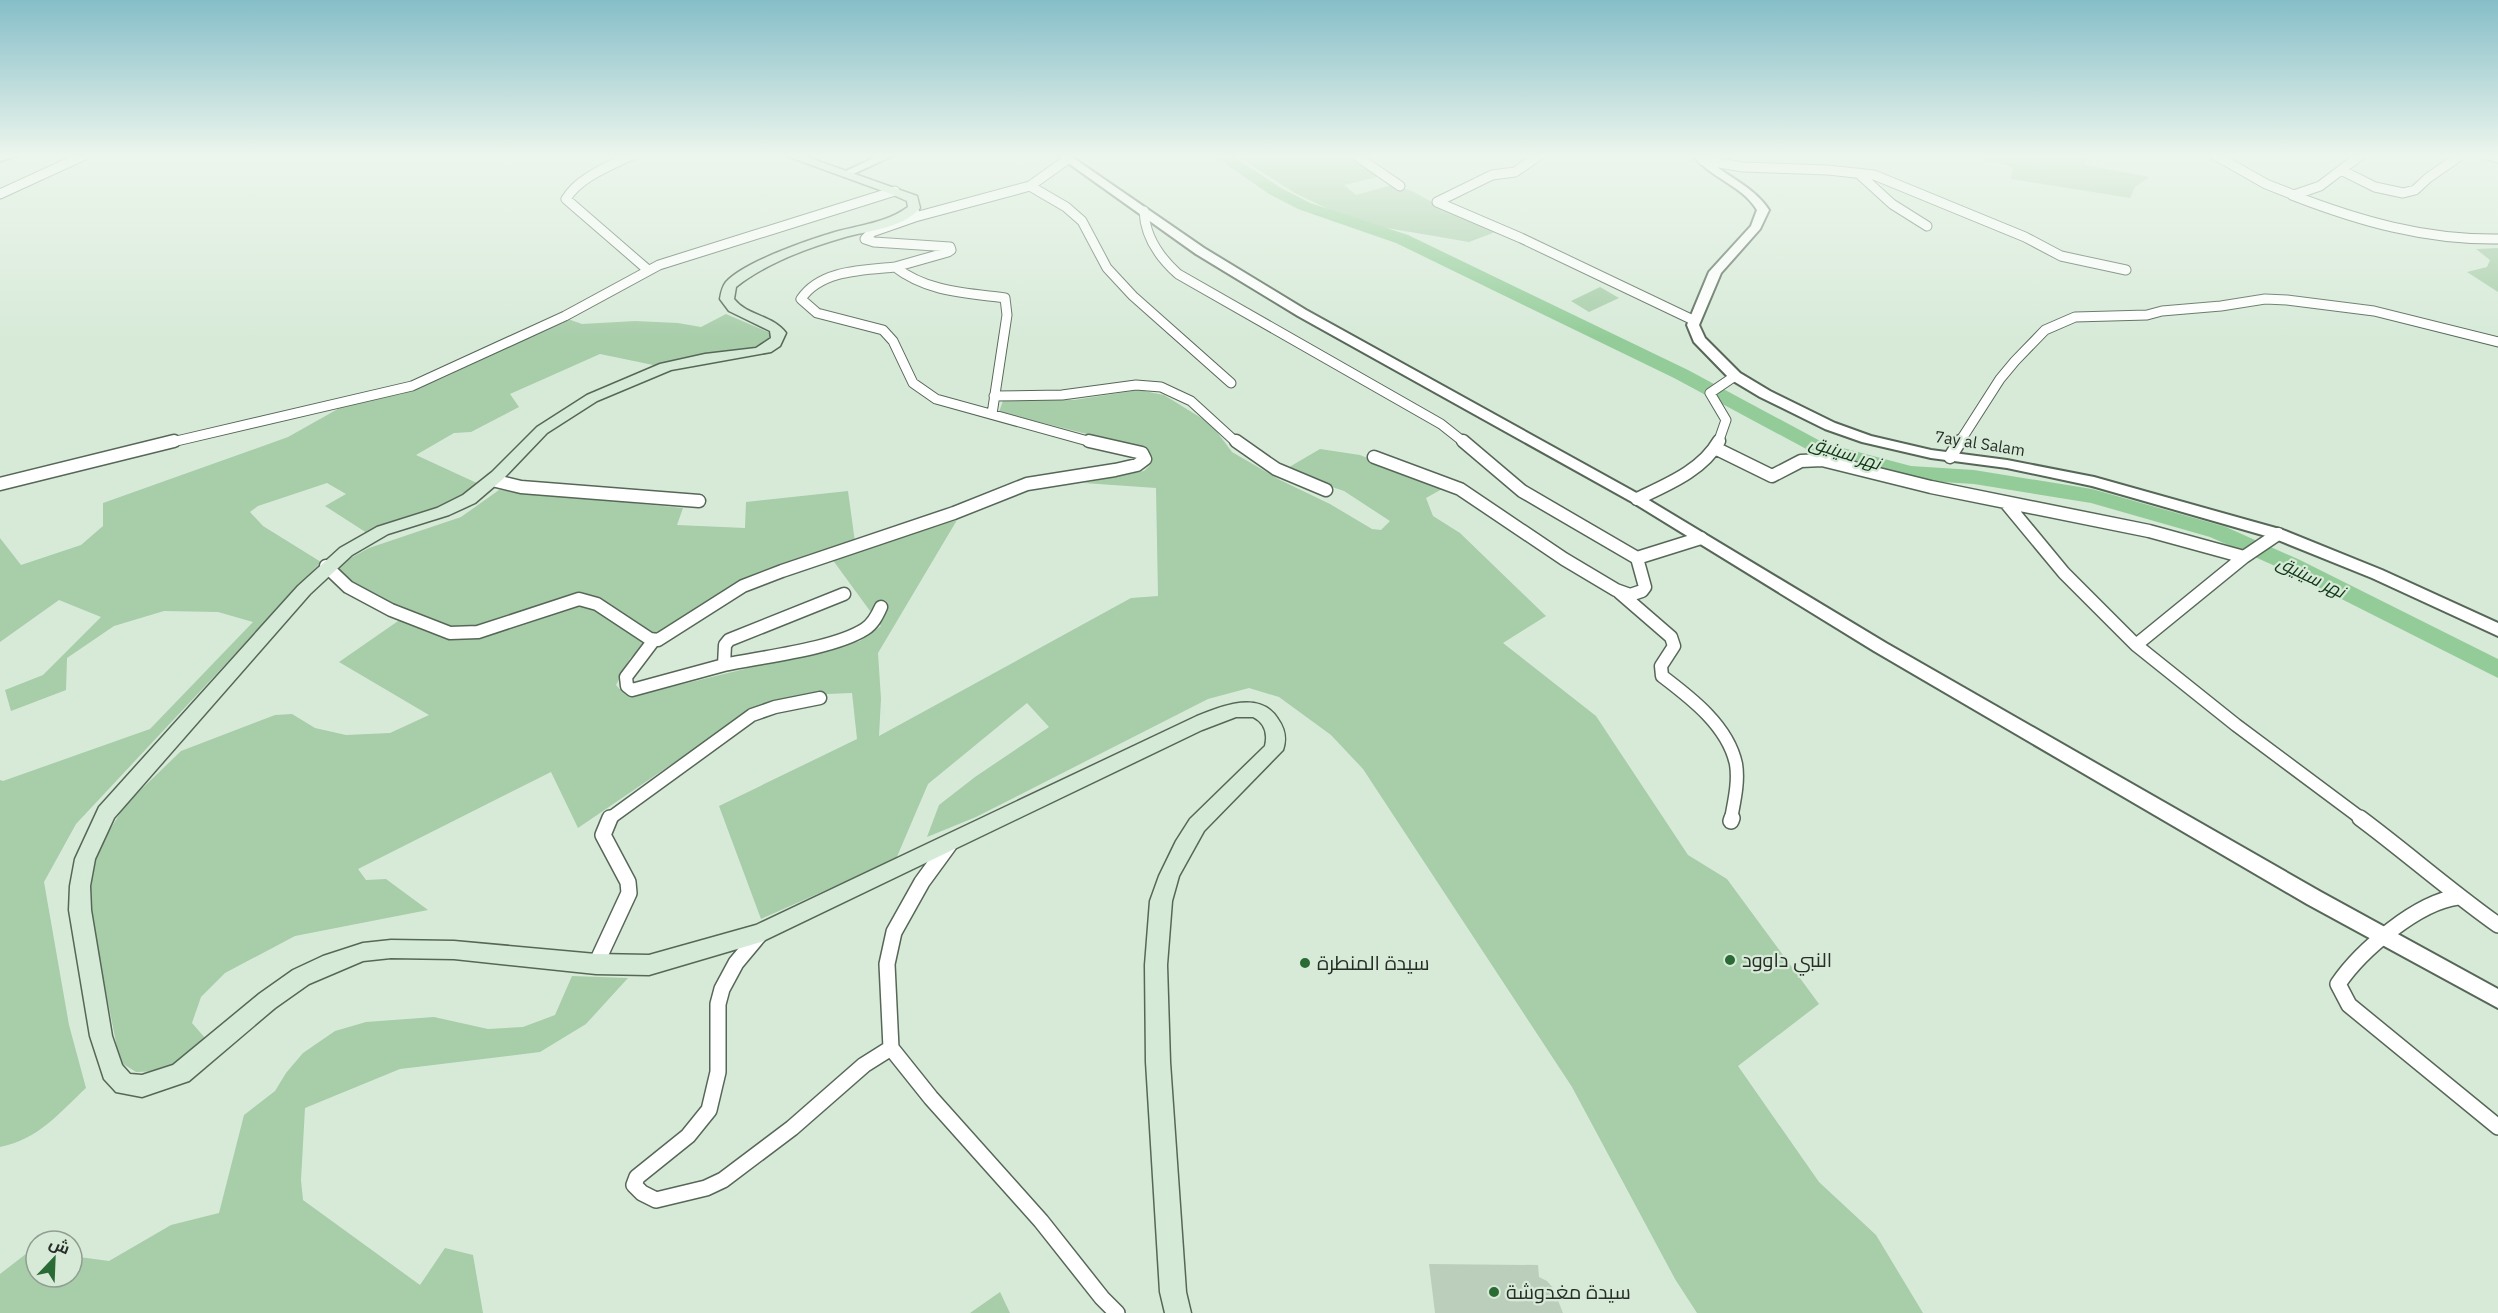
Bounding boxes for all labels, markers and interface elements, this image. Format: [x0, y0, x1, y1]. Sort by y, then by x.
street label: 7ay al Salam [1933, 426, 2027, 460]
water label: نهر سينيق [1807, 430, 1886, 475]
water label: نهر سينيق [2273, 550, 2351, 604]
place label: النبي داوود [1742, 946, 1832, 976]
place label: سيدة المنطرة [1317, 949, 1429, 976]
marker: النبي داوود [1723, 953, 1737, 967]
marker: سيدة المنطرة [1298, 956, 1312, 970]
north arrow [24, 1229, 84, 1289]
text: ش [47, 1232, 73, 1258]
place label: سيدة مغدوشة [1506, 1278, 1631, 1305]
marker: سيدة مغدوشة [1487, 1285, 1501, 1299]

